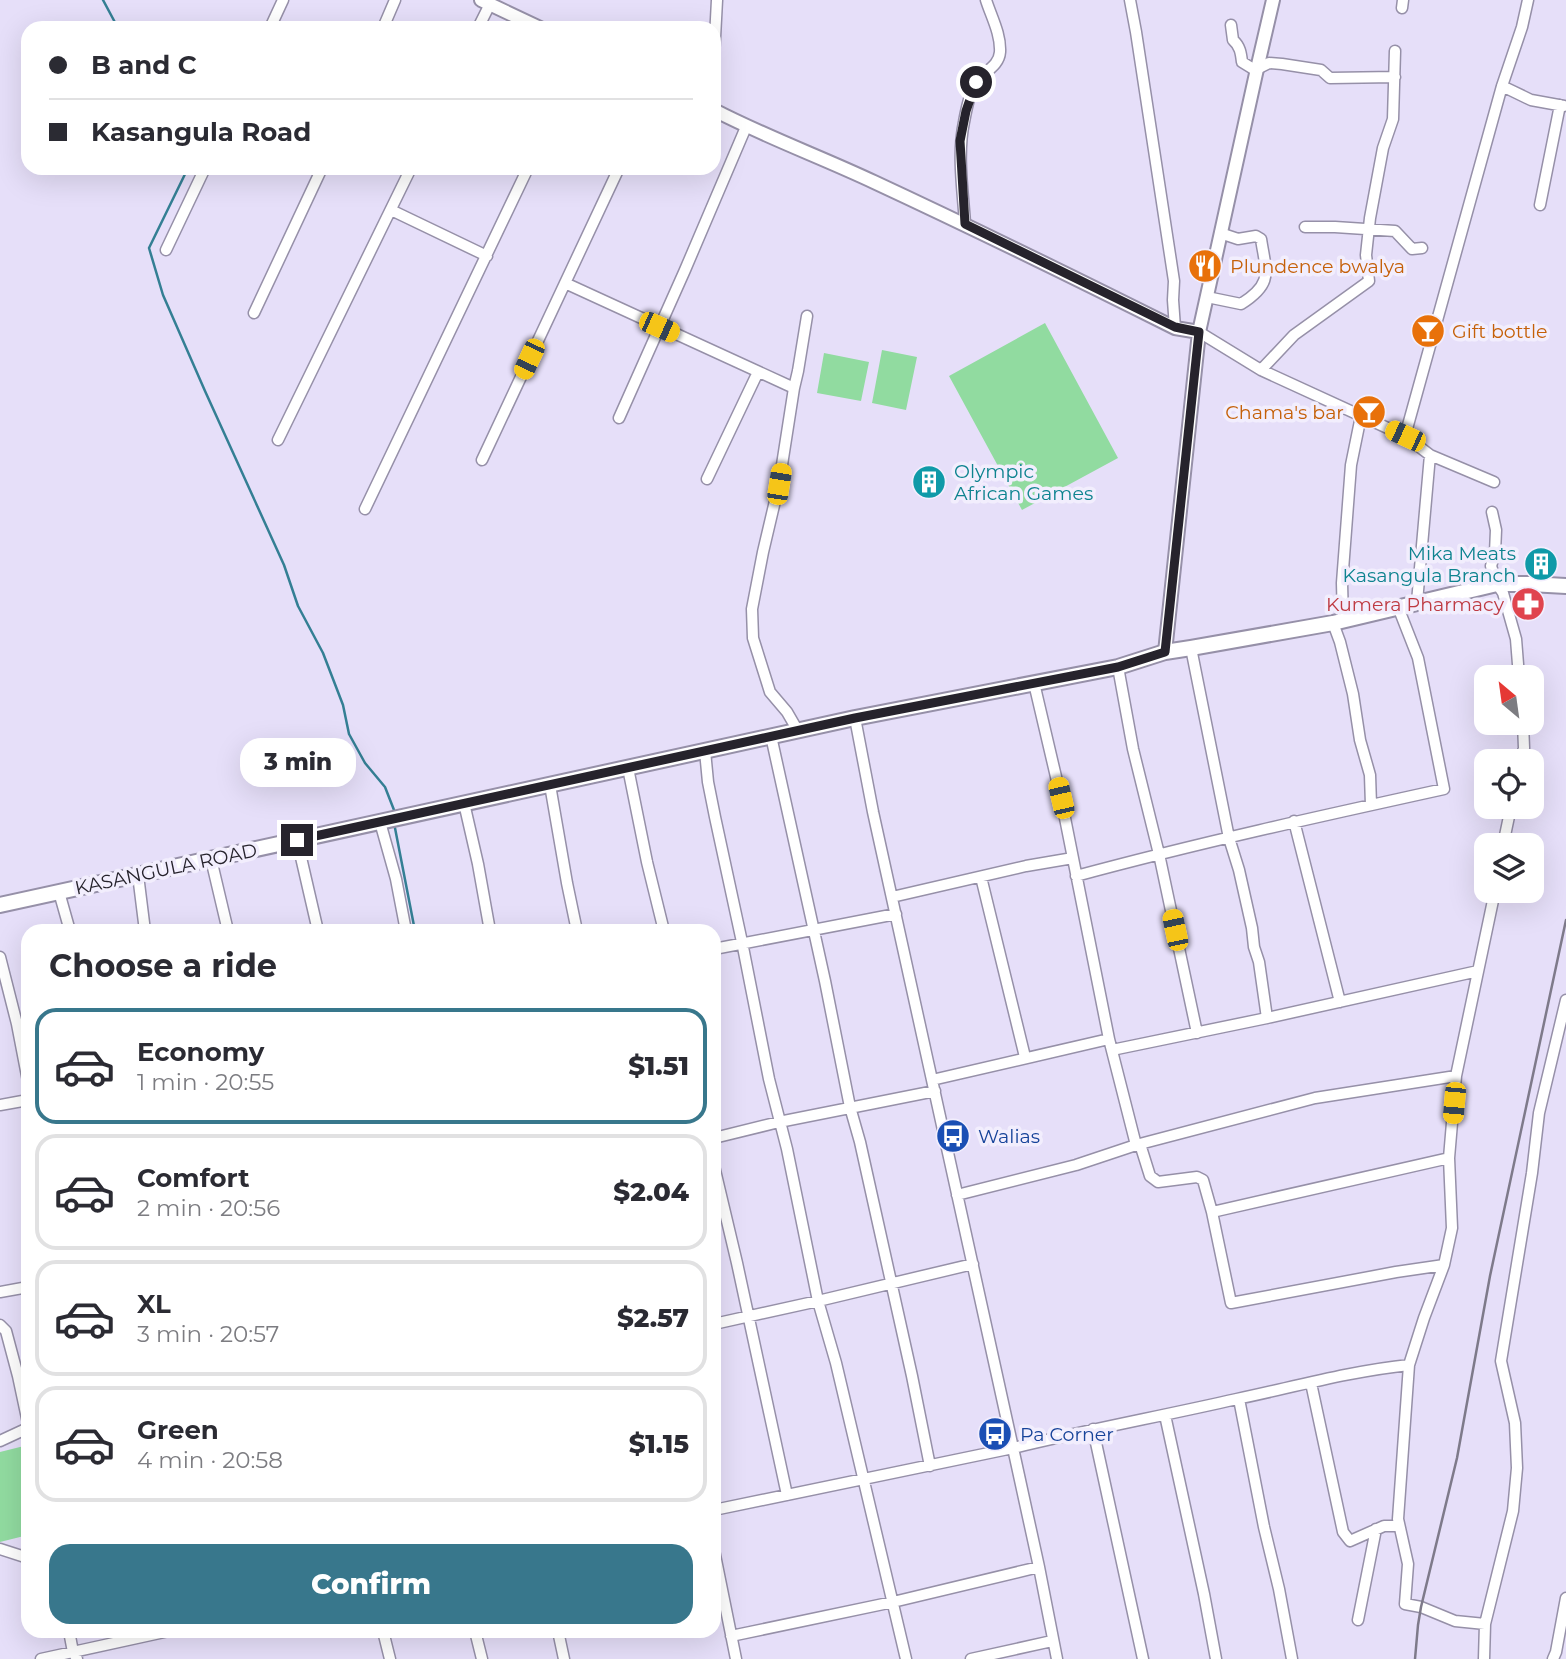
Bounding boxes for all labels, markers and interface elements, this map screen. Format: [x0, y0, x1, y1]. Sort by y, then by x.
text: B and C [91, 49, 197, 81]
route start [960, 66, 992, 98]
text: Kasangula Road [91, 116, 311, 148]
restaurant icon: Plundence bwalya [1186, 247, 1224, 285]
place label: Plundence bwalya [1230, 255, 1405, 278]
car [636, 309, 683, 345]
bar icon: Gift bottle [1409, 312, 1447, 350]
place label: Gift bottle [1452, 320, 1547, 343]
car [511, 336, 548, 382]
bar icon: Chama's bar [1350, 393, 1388, 431]
place label: Chama's bar [1225, 401, 1344, 424]
car [1382, 418, 1429, 454]
place label: Olympic African Games [954, 460, 1093, 505]
car [766, 462, 793, 506]
building icon: Olympic African Games [910, 463, 948, 501]
place label: Mika Meats Kasangula Branch [1343, 542, 1516, 587]
building icon: Mika Meats Kasangula Branch [1522, 545, 1560, 583]
pharmacy icon: Kumera Pharmacy [1509, 585, 1547, 623]
place label: Kumera Pharmacy [1326, 593, 1505, 616]
north arrow [1474, 665, 1544, 735]
map controls [1474, 665, 1544, 903]
callout: 3 min [239, 738, 355, 788]
text: 3 min [264, 748, 332, 776]
button: locate [1474, 749, 1544, 819]
car [1047, 775, 1076, 821]
route end [281, 824, 313, 856]
button: layers [1474, 833, 1544, 903]
street label: KASANGULA ROAD [73, 838, 259, 900]
car [1161, 907, 1190, 953]
text: Choose a ride [49, 946, 277, 985]
icon: car [53, 1035, 116, 1098]
text: Economy [137, 1036, 264, 1068]
text: $1.51 [628, 1050, 689, 1082]
text: 1 min · 20:55 [137, 1068, 274, 1096]
car [1442, 1081, 1467, 1125]
bus stop icon: Walias [934, 1117, 972, 1155]
place label: Walias [978, 1125, 1040, 1148]
icon: car [53, 1161, 116, 1224]
text: Comfort [137, 1162, 249, 1194]
text: $2.04 [613, 1176, 689, 1208]
text: 2 min · 20:56 [137, 1194, 280, 1222]
icon: car [53, 1287, 116, 1350]
text: XL [137, 1288, 171, 1320]
text: $2.57 [617, 1302, 689, 1334]
text: 3 min · 20:57 [137, 1320, 279, 1348]
icon: car [53, 1413, 116, 1476]
text: Green [137, 1414, 219, 1446]
bus stop icon: Pa Corner [976, 1415, 1014, 1453]
place label: Pa Corner [1020, 1423, 1114, 1446]
text: $1.15 [629, 1428, 689, 1460]
text: 4 min · 20:58 [137, 1446, 283, 1474]
button: Confirm [49, 1544, 693, 1624]

